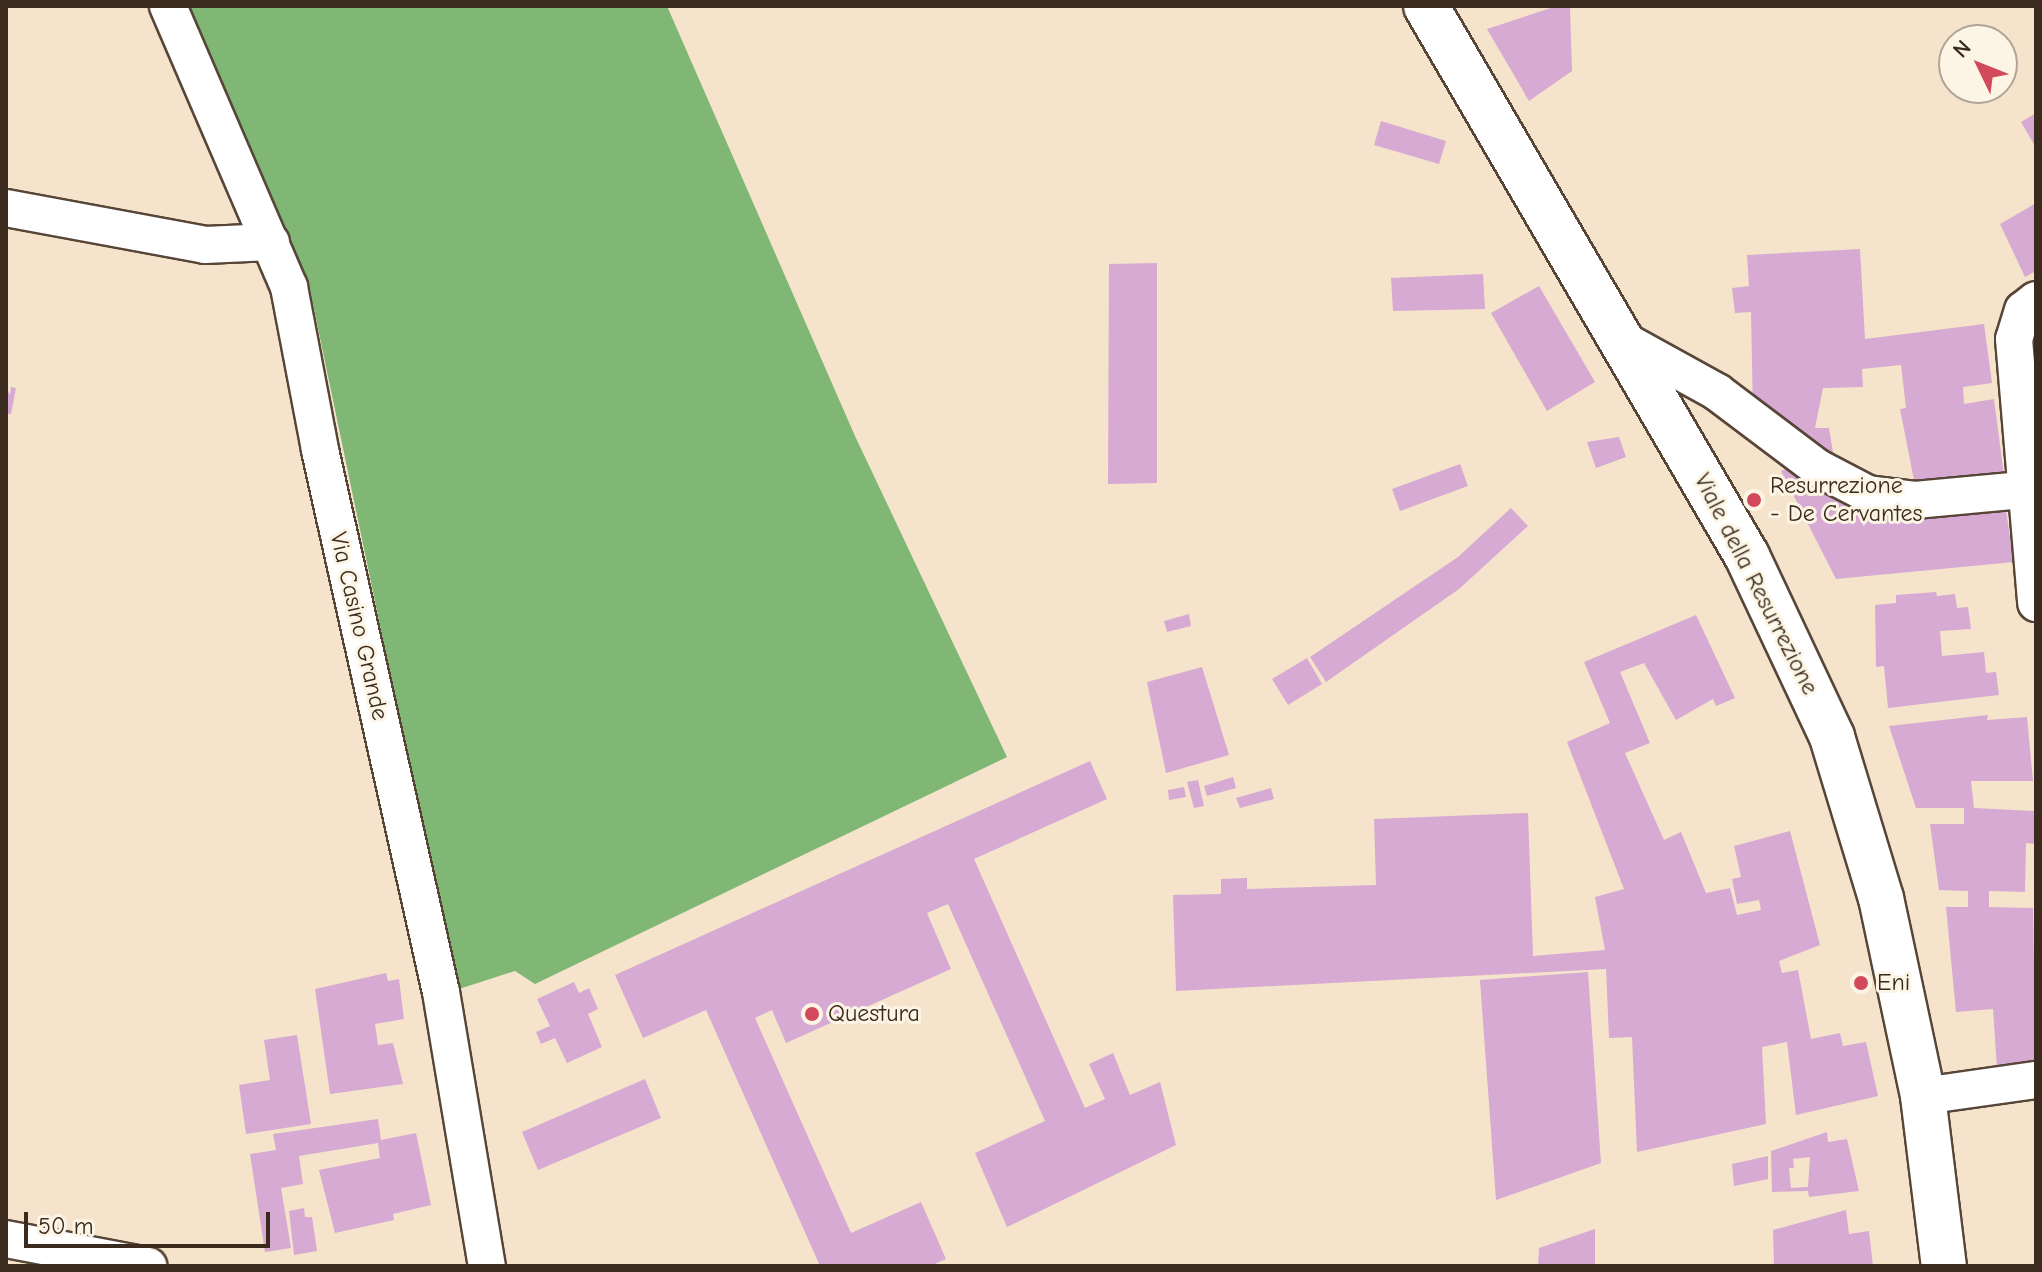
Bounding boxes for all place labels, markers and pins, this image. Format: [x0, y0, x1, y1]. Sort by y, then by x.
place label: Resurrezione - De Cervantes [1770, 472, 1922, 528]
marker: Resurrezione - De Cervantes [1745, 491, 1763, 509]
place label: Eni [1877, 969, 1910, 997]
marker: Eni [1852, 974, 1870, 992]
place label: Questura [828, 1000, 920, 1028]
marker: Questura [803, 1005, 821, 1023]

